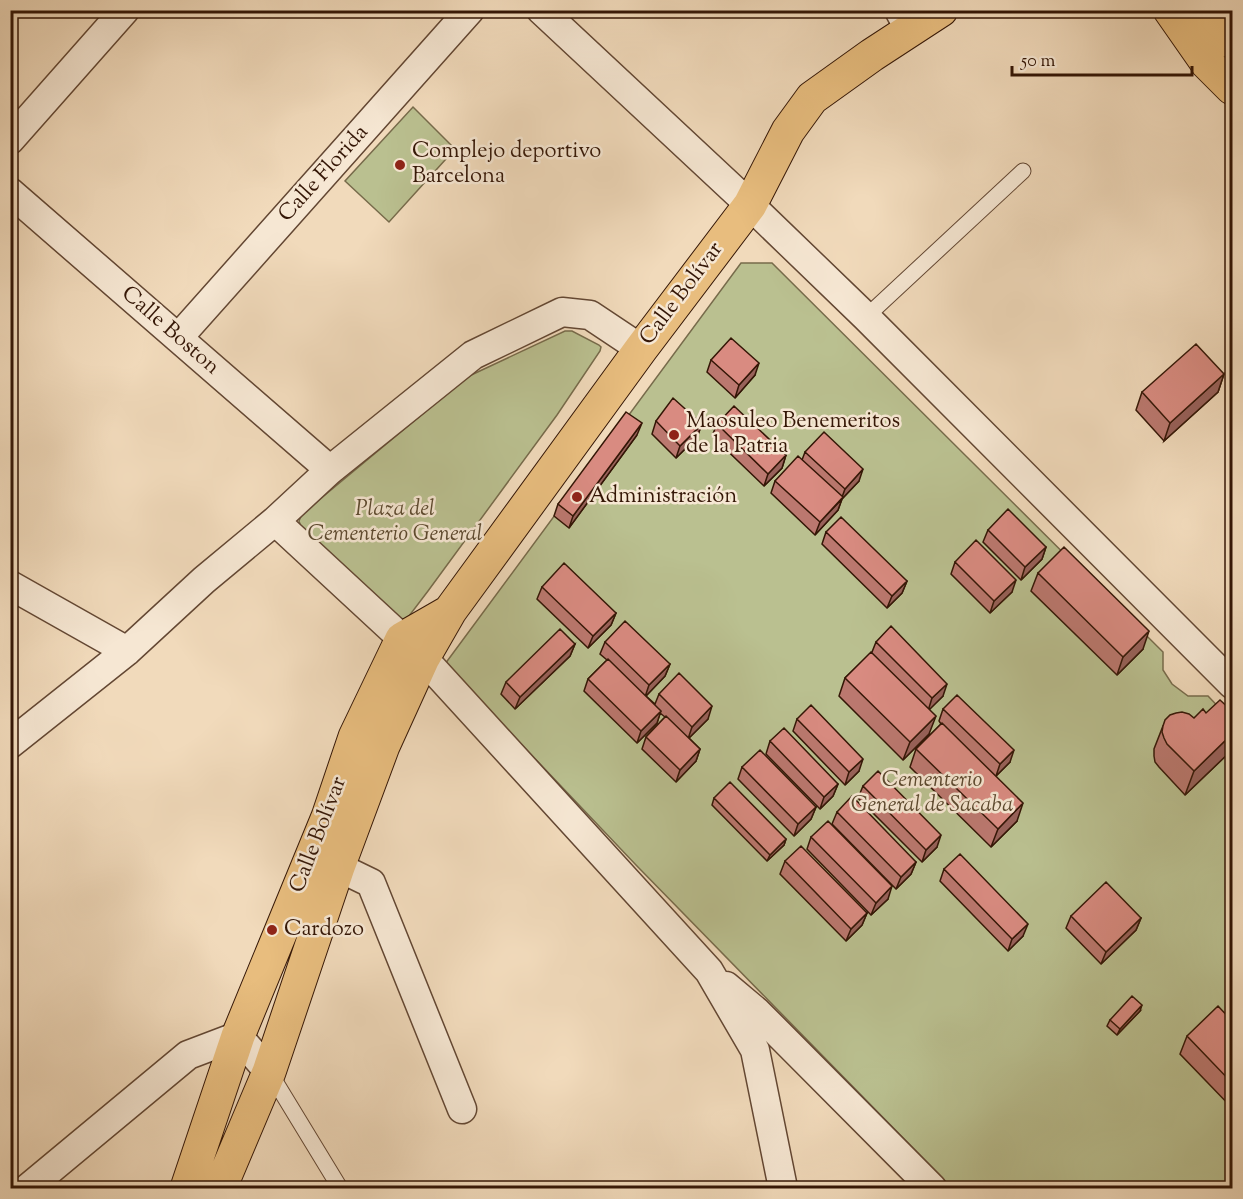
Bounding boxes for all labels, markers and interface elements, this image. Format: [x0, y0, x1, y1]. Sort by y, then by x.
scale bar [1012, 39, 1192, 77]
text: 50 m [1020, 49, 1056, 75]
street label: Calle Florida [271, 118, 377, 230]
place label: Complejo deportivo Barcelona [412, 136, 601, 193]
marker: Complejo deportivo Barcelona [393, 158, 407, 172]
street label: Calle Bolívar [632, 236, 732, 352]
street label: Calle Boston [114, 279, 226, 383]
place label: Maosuleo Benemeritos de la Patria [686, 406, 900, 463]
marker: Maosuleo Benemeritos de la Patria [667, 428, 681, 442]
place label: Administración [589, 481, 737, 513]
marker: Administración [570, 490, 584, 504]
park label: Plaza del Cementerio General [307, 494, 483, 551]
park label: Cementerio General de Sacaba [851, 765, 1013, 822]
street label: Calle Bolívar [282, 772, 356, 898]
place label: Cardozo [284, 914, 364, 946]
marker: Cardozo [265, 923, 279, 937]

